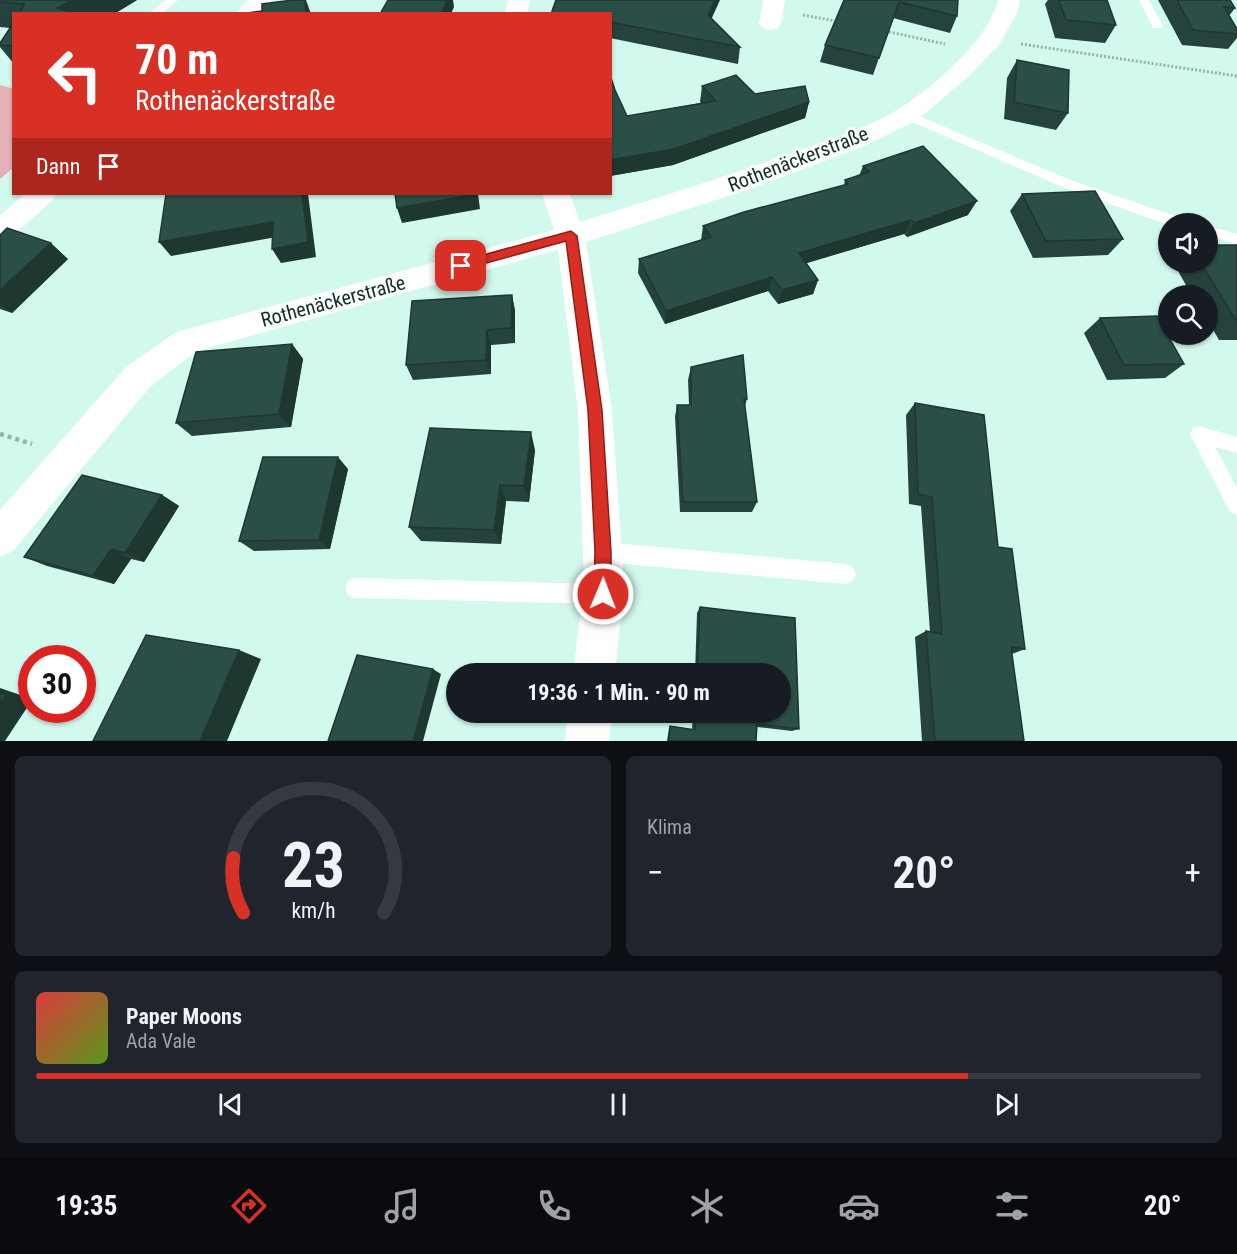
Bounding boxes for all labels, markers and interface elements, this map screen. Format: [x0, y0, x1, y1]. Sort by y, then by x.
text: 70 m [135, 35, 218, 84]
icon: left [36, 36, 114, 114]
text: Rothenäckerstraße [135, 85, 336, 117]
street label: Rothenäckerstraße [724, 121, 872, 197]
icon: arrive [92, 150, 125, 183]
text: Dann [36, 154, 80, 179]
map controls [1158, 213, 1218, 345]
button: sound [1158, 213, 1218, 273]
pin [435, 240, 486, 291]
icon: arrive [444, 249, 477, 282]
street label: Rothenäckerstraße [258, 270, 408, 332]
button: search [1158, 285, 1218, 345]
position arrow [571, 562, 635, 626]
speed limit sign: 30 [18, 645, 96, 723]
text: 19:36 · 1 Min. · 90 m [527, 680, 710, 705]
text: Klima [647, 815, 692, 839]
text: 23 [281, 829, 345, 902]
text: 20° [893, 846, 956, 899]
text: − [647, 853, 664, 892]
text: + [1185, 853, 1201, 892]
text: km/h [291, 898, 335, 923]
text: Paper Moons [126, 1004, 242, 1029]
text: Ada Vale [126, 1029, 196, 1053]
icon: previous [214, 1088, 247, 1121]
icon: pause [602, 1088, 635, 1121]
icon: next [990, 1088, 1023, 1121]
icon: directions [228, 1185, 270, 1227]
icon: music [381, 1185, 423, 1227]
icon: phone [533, 1185, 575, 1227]
icon: climate [686, 1185, 728, 1227]
icon: car [838, 1185, 880, 1227]
icon: filters [991, 1185, 1033, 1227]
text: 19:35 [55, 1190, 117, 1222]
text: 20° [1144, 1190, 1182, 1222]

